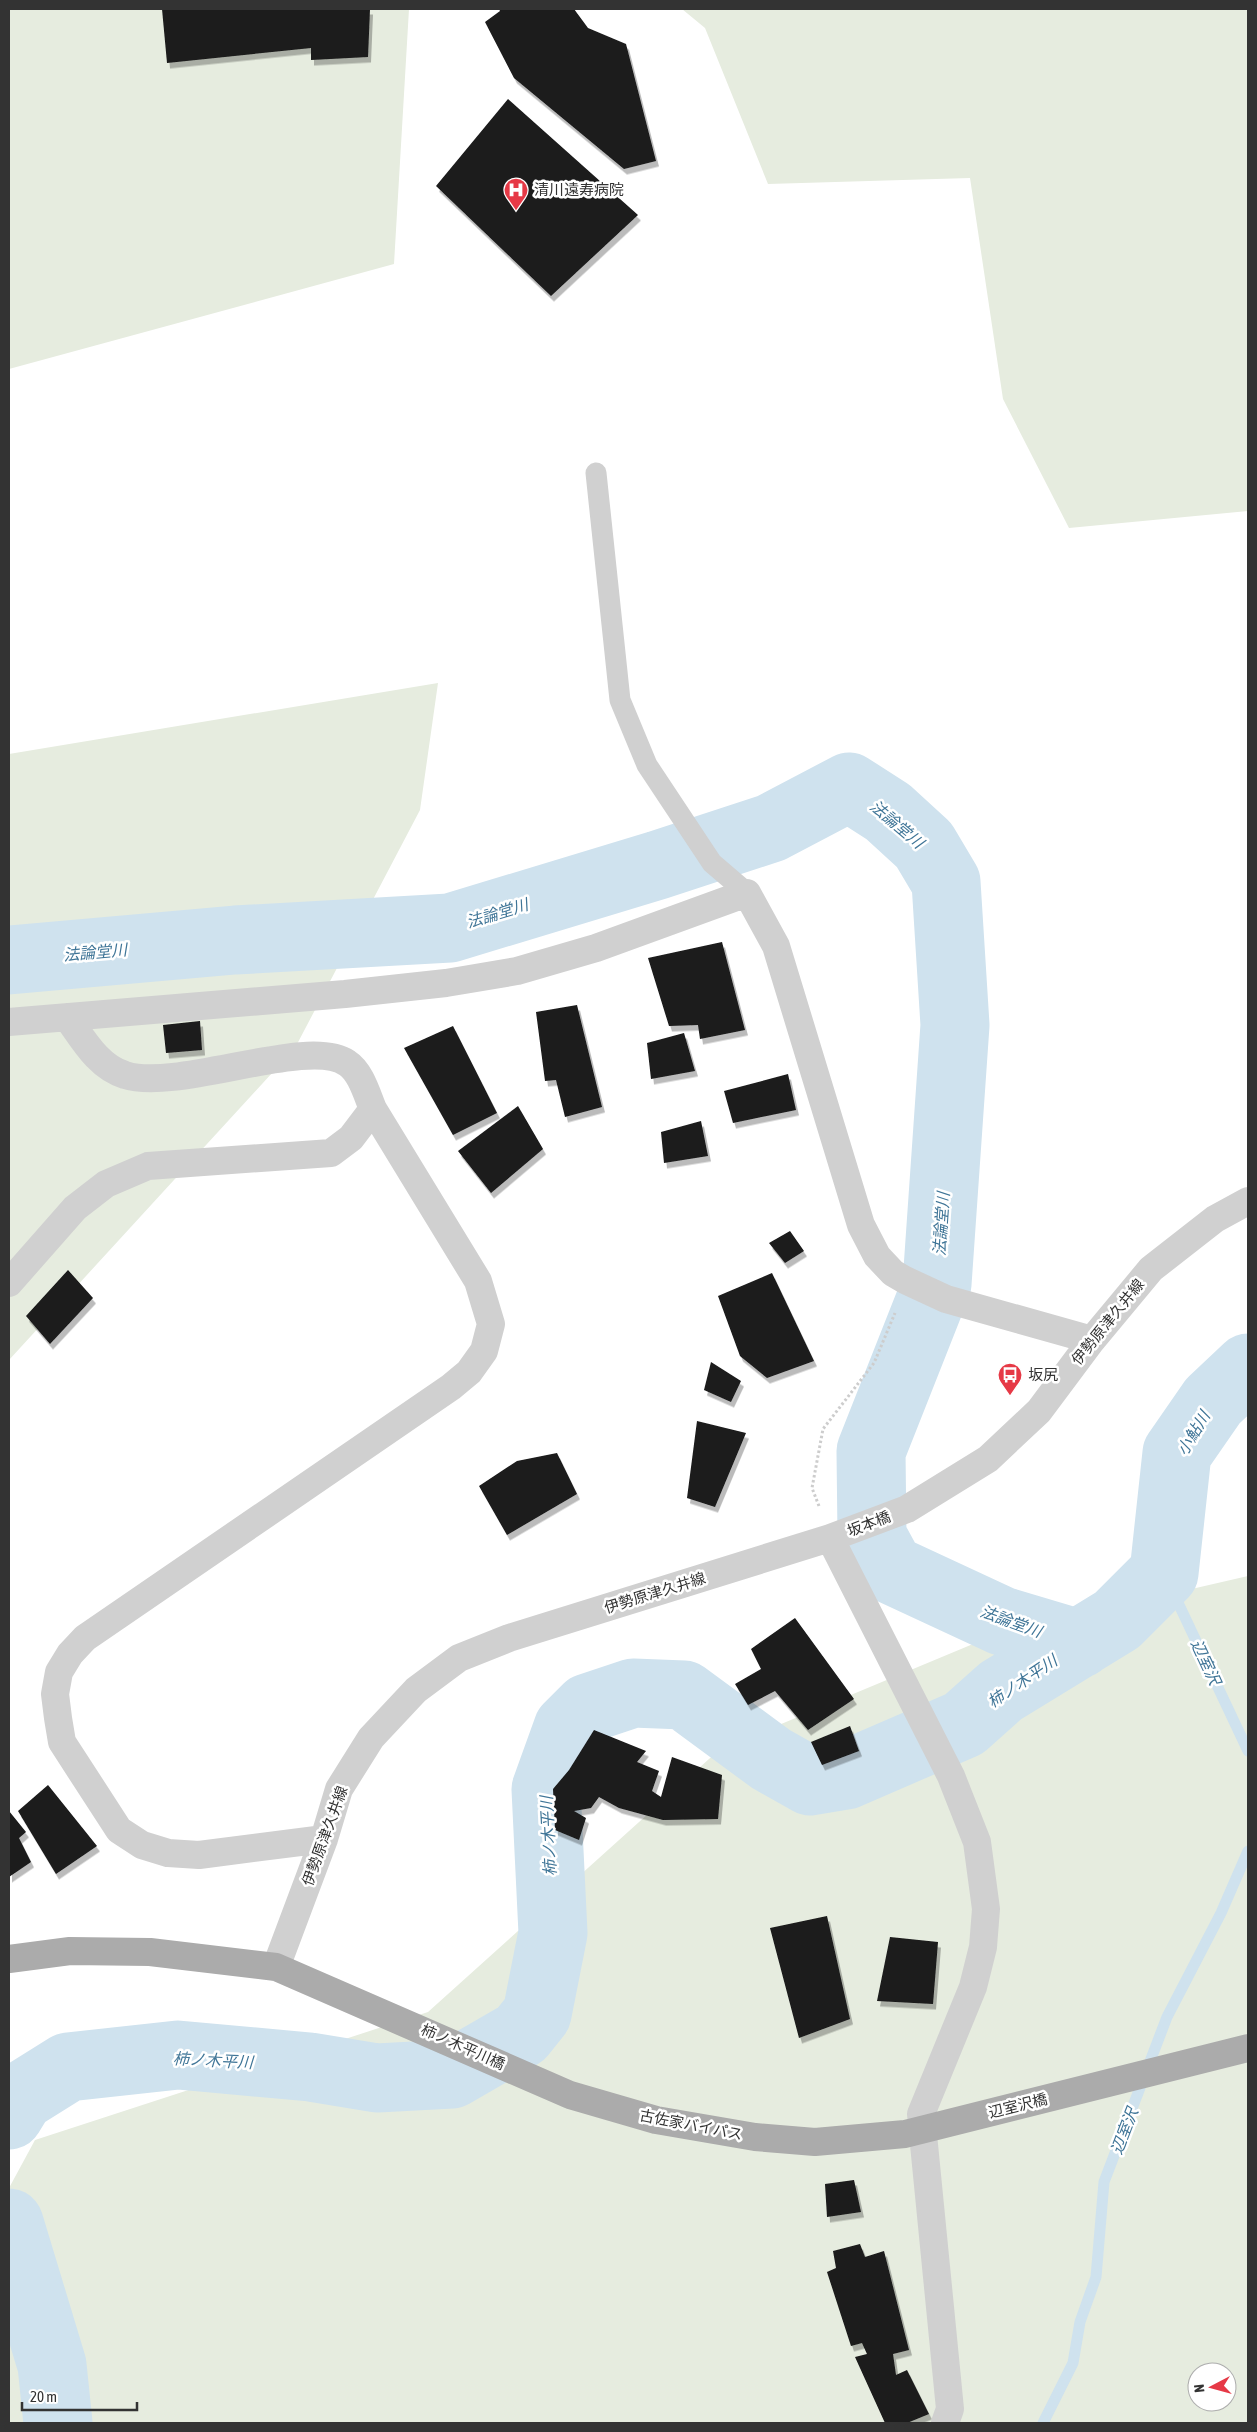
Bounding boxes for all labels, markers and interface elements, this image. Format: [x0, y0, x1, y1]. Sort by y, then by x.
hospital icon: 清川遠寿病院 [503, 177, 529, 211]
place label: 清川遠寿病院 [534, 181, 624, 198]
water label: 法論堂川 [867, 797, 929, 853]
water label: 法論堂川 [464, 894, 532, 931]
water label: 法論堂川 [62, 940, 130, 964]
water label: 法論堂川 [930, 1189, 952, 1257]
street label: 伊勢原津久井線 [1068, 1276, 1147, 1368]
bus stop icon: 坂尻 [997, 1362, 1023, 1396]
place label: 坂尻 [1028, 1366, 1058, 1383]
water label: 小鮎川 [1173, 1406, 1214, 1458]
street label: 坂本橋 [845, 1508, 893, 1540]
street label: 伊勢原津久井線 [602, 1569, 708, 1616]
water label: 法論堂川 [978, 1602, 1046, 1641]
water label: 辺室沢 [1188, 1636, 1225, 1689]
water label: 柿ノ木平川 [984, 1650, 1062, 1711]
street label: 伊勢原津久井線 [299, 1784, 350, 1888]
water label: 柿ノ木平川 [537, 1794, 559, 1876]
street label: 柿ノ木平川橋 [419, 2020, 508, 2073]
water label: 柿ノ木平川 [173, 2049, 255, 2071]
street label: 辺室沢橋 [987, 2090, 1049, 2121]
water label: 辺室沢 [1107, 2104, 1142, 2157]
street label: 古佐家バイパス [638, 2106, 744, 2143]
north arrow [1187, 2362, 1237, 2412]
scale bar [22, 2380, 138, 2412]
text: N [1191, 2383, 1207, 2393]
text: 20 m [30, 2388, 57, 2405]

